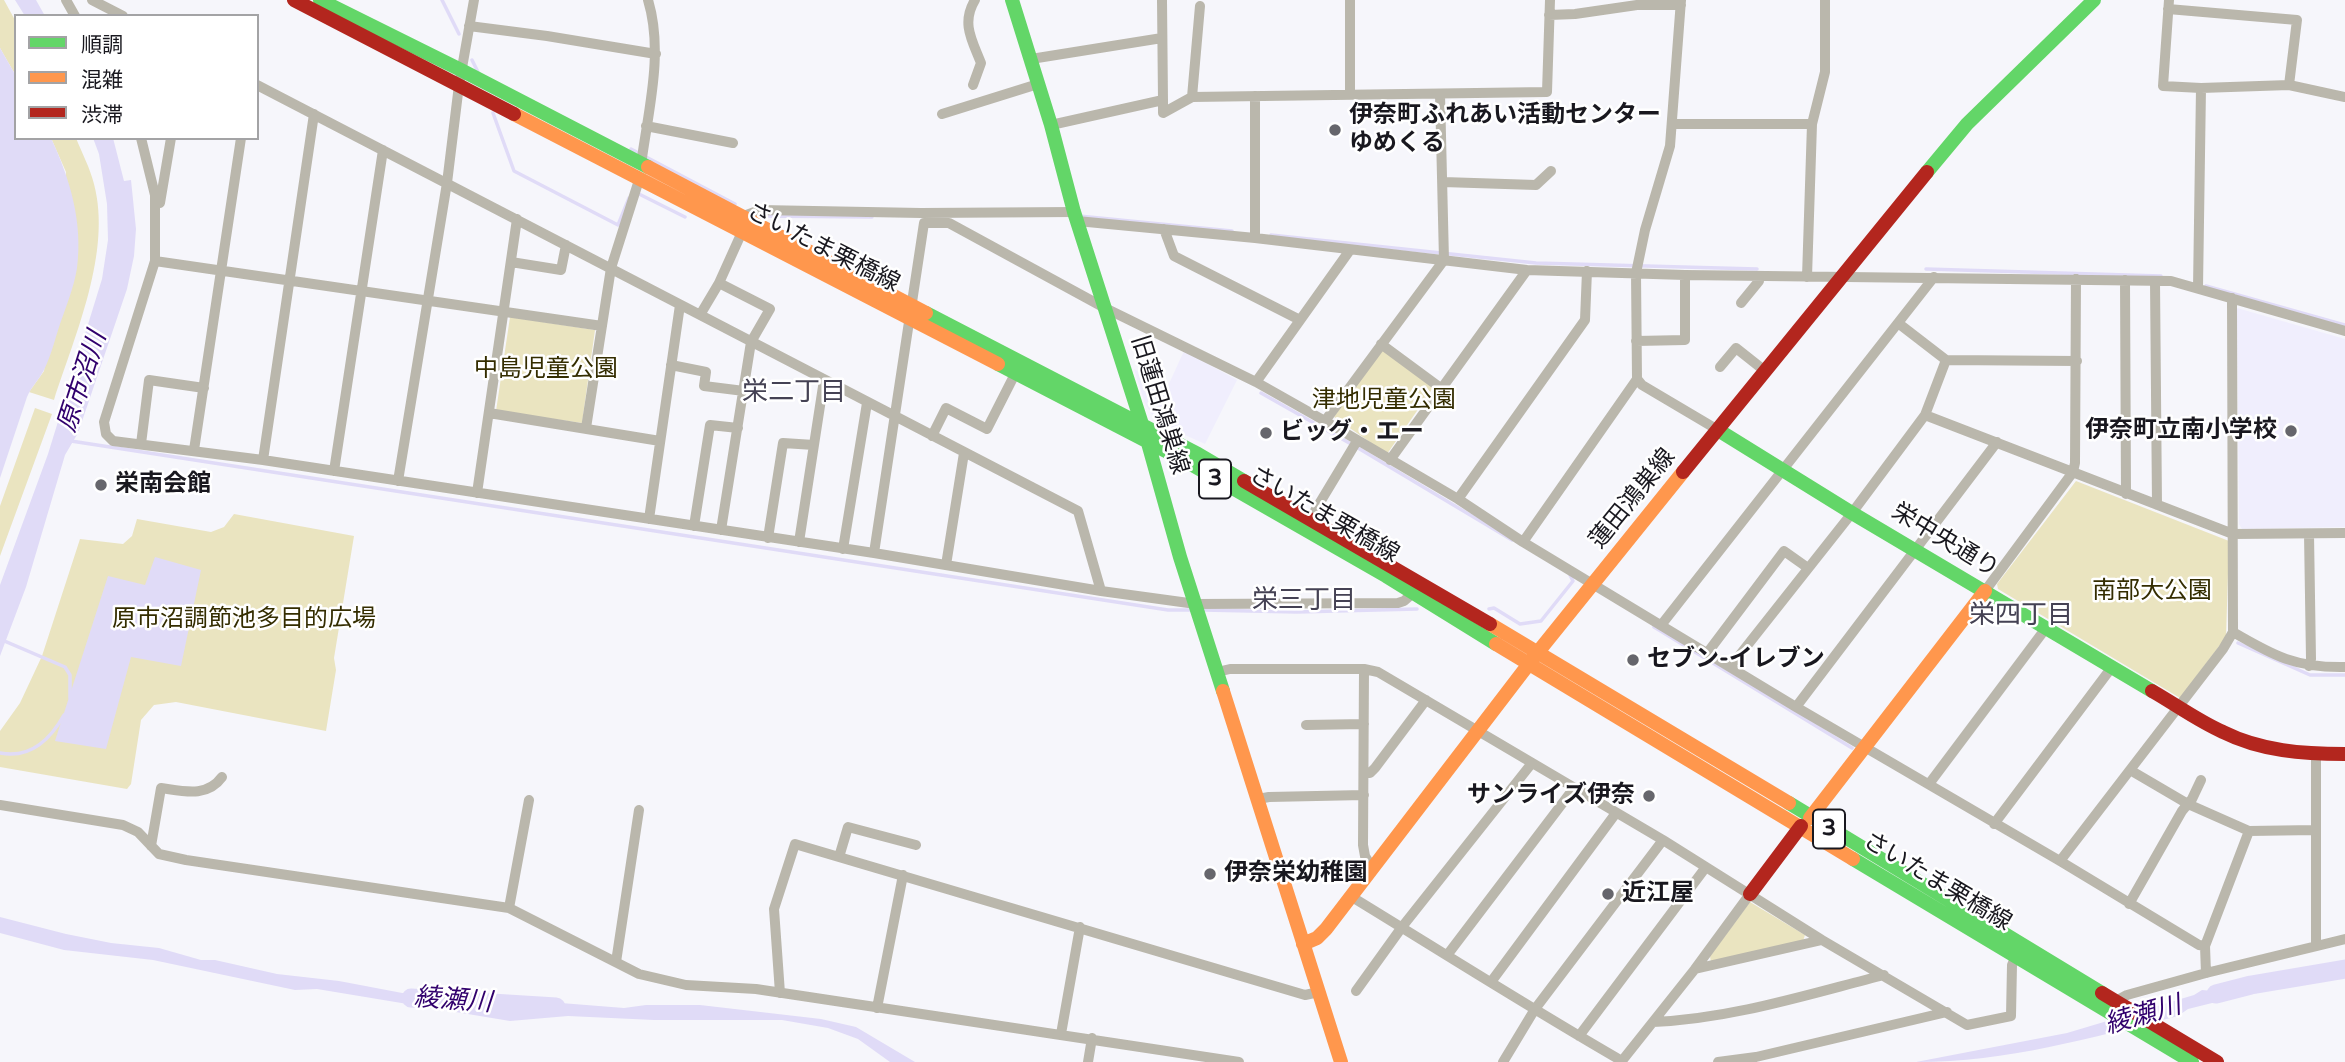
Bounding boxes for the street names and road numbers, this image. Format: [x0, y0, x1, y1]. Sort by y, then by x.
street label: さいたま栗橋線 [742, 197, 904, 299]
street label: 旧蓮田鴻巣線 [1124, 332, 1194, 478]
street label: 蓮田鴻巣線 [1584, 443, 1682, 555]
road number: 3 [1199, 460, 1231, 499]
street label: さいたま栗橋線 [1244, 461, 1404, 569]
street label: 栄中央通り [1886, 498, 2004, 584]
road number: 3 [1813, 810, 1845, 848]
street label: さいたま栗橋線 [1858, 826, 2016, 938]

